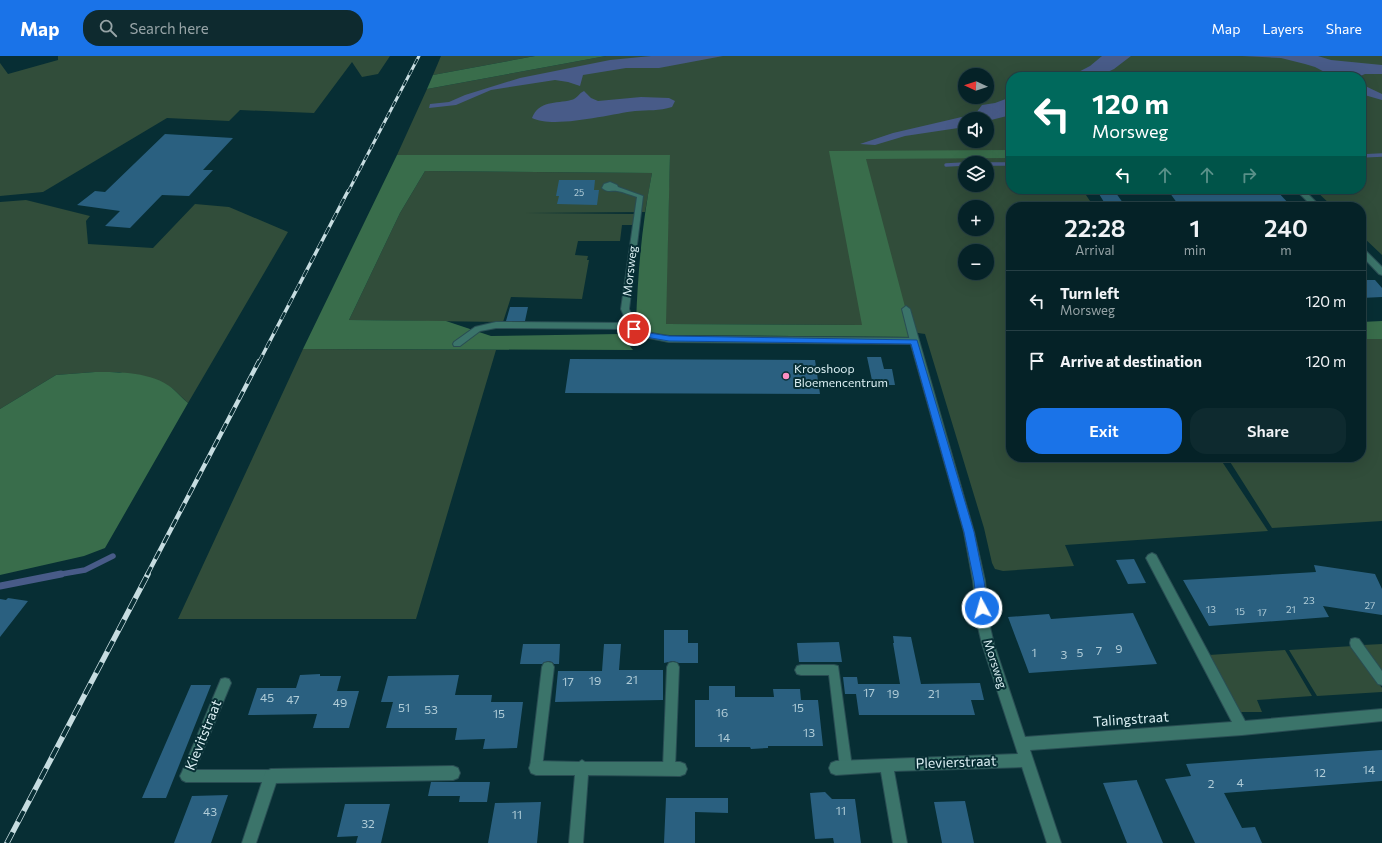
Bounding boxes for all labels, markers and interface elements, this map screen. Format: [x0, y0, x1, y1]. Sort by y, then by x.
search box [83, 10, 363, 46]
text: Map [20, 17, 59, 40]
icon: search [97, 17, 119, 39]
text: Search here [129, 19, 209, 37]
text: Map [1212, 20, 1240, 37]
text: Layers [1262, 20, 1304, 37]
text: Share [1326, 20, 1362, 37]
north arrow [958, 68, 994, 104]
map controls [958, 68, 994, 280]
text: 120 m [1092, 86, 1169, 120]
icon: left [1026, 88, 1078, 140]
button: sound [958, 112, 994, 148]
text: Morsweg [1092, 120, 1168, 142]
button: layers [958, 156, 994, 192]
icon: left [1112, 164, 1134, 186]
icon: ahead [1154, 164, 1176, 186]
icon: ahead [1196, 164, 1218, 186]
icon: right [1238, 164, 1260, 186]
house number: 25 [574, 187, 584, 198]
button: + [958, 200, 994, 236]
text: 22:28 [1064, 213, 1126, 242]
text: 1 [1190, 213, 1200, 242]
text: 240 [1264, 213, 1308, 242]
text: Arrival [1075, 242, 1115, 258]
text: min [1184, 242, 1206, 258]
text: m [1280, 242, 1292, 258]
street label: Morsweg [619, 244, 639, 297]
button: − [958, 244, 994, 280]
text: Turn left [1060, 284, 1119, 302]
icon: left [1026, 290, 1048, 312]
text: 120 m [1306, 292, 1346, 310]
text: Morsweg [1060, 302, 1115, 318]
pin [617, 312, 651, 346]
icon: arrive [623, 318, 645, 340]
icon: arrive [1026, 350, 1048, 372]
text: Arrive at destination [1060, 352, 1202, 370]
text: 120 m [1306, 352, 1346, 370]
place label: Krooshoop Bloemencentrum [794, 361, 888, 389]
marker: Krooshoop Bloemencentrum [781, 371, 791, 381]
button: Exit [1026, 408, 1182, 454]
button: Share [1190, 408, 1346, 454]
position arrow [961, 587, 1003, 629]
house number: 23 [1303, 594, 1315, 606]
house number: 27 [1365, 599, 1375, 611]
house number: 13 [1206, 603, 1216, 615]
house number: 21 [1286, 603, 1296, 615]
house number: 15 [1235, 605, 1245, 617]
house number: 17 [1257, 606, 1267, 618]
street label: Morsweg [981, 637, 1011, 690]
house number: 9 [1115, 641, 1123, 655]
house number: 7 [1096, 643, 1102, 657]
house number: 1 [1031, 645, 1037, 659]
house number: 5 [1077, 645, 1084, 659]
house number: 3 [1061, 647, 1068, 661]
house number: 21 [626, 672, 638, 686]
house number: 19 [589, 673, 601, 687]
house number: 17 [562, 674, 574, 688]
house number: 17 [863, 685, 875, 699]
house number: 19 [887, 686, 899, 700]
house number: 21 [928, 686, 940, 700]
house number: 45 [260, 690, 274, 704]
house number: 47 [286, 692, 300, 706]
house number: 49 [333, 695, 347, 709]
street label: Kievitstraat [181, 697, 224, 773]
house number: 51 [398, 700, 410, 714]
house number: 15 [792, 700, 804, 714]
house number: 53 [424, 702, 438, 716]
house number: 16 [716, 705, 728, 719]
house number: 15 [493, 706, 505, 720]
street label: Talingstraat [1093, 707, 1170, 730]
house number: 13 [803, 725, 815, 739]
house number: 14 [718, 730, 730, 744]
street label: Plevierstraat [915, 752, 997, 771]
house number: 14 [1363, 762, 1375, 776]
house number: 12 [1314, 765, 1326, 779]
house number: 4 [1236, 775, 1244, 789]
house number: 2 [1208, 776, 1215, 790]
house number: 11 [836, 803, 846, 817]
house number: 43 [203, 804, 217, 818]
house number: 11 [512, 807, 522, 821]
house number: 32 [361, 816, 375, 830]

